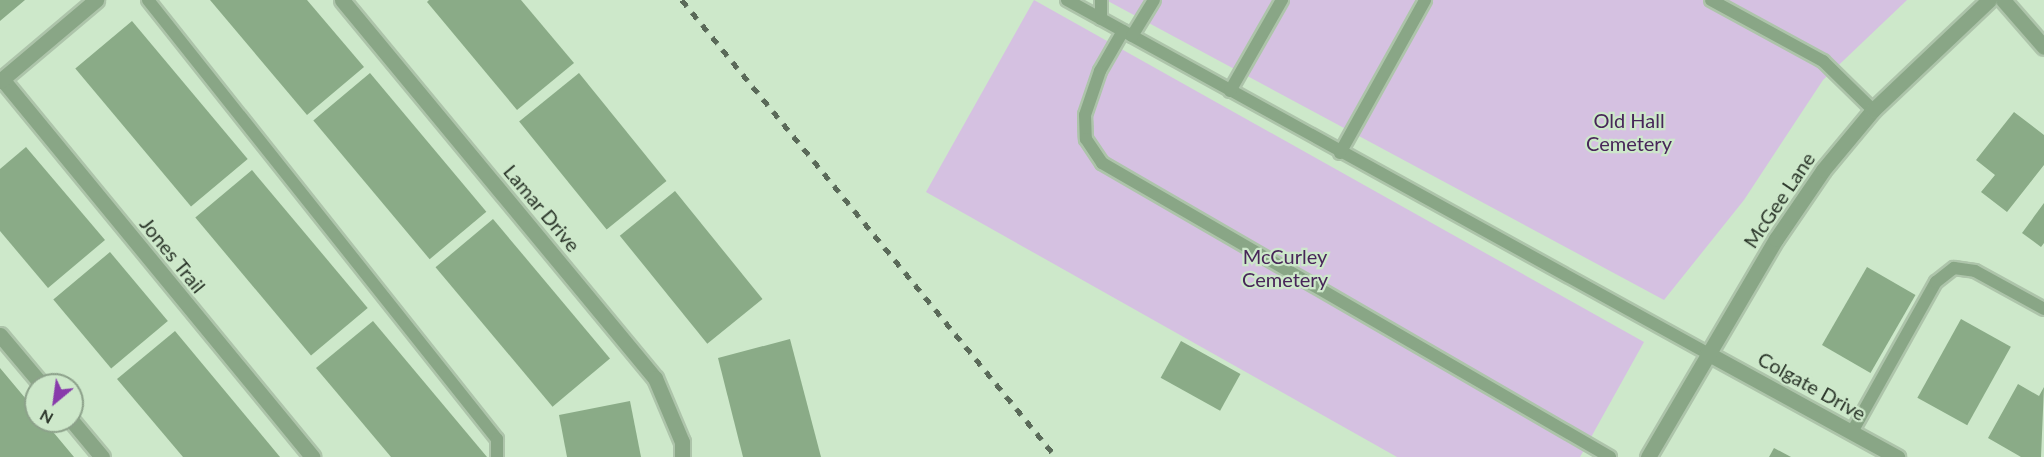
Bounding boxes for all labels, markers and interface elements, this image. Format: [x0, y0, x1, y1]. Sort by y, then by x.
park label: Old Hall Cemetery [1586, 109, 1672, 156]
street label: McGee Lane [1738, 148, 1820, 252]
street label: Lamar Drive [499, 159, 585, 257]
street label: Jones Trail [135, 212, 211, 298]
park label: McCurley Cemetery [1242, 244, 1328, 291]
street label: Colgate Drive [1754, 346, 1870, 426]
north arrow [24, 373, 84, 433]
text: N [36, 406, 56, 429]

